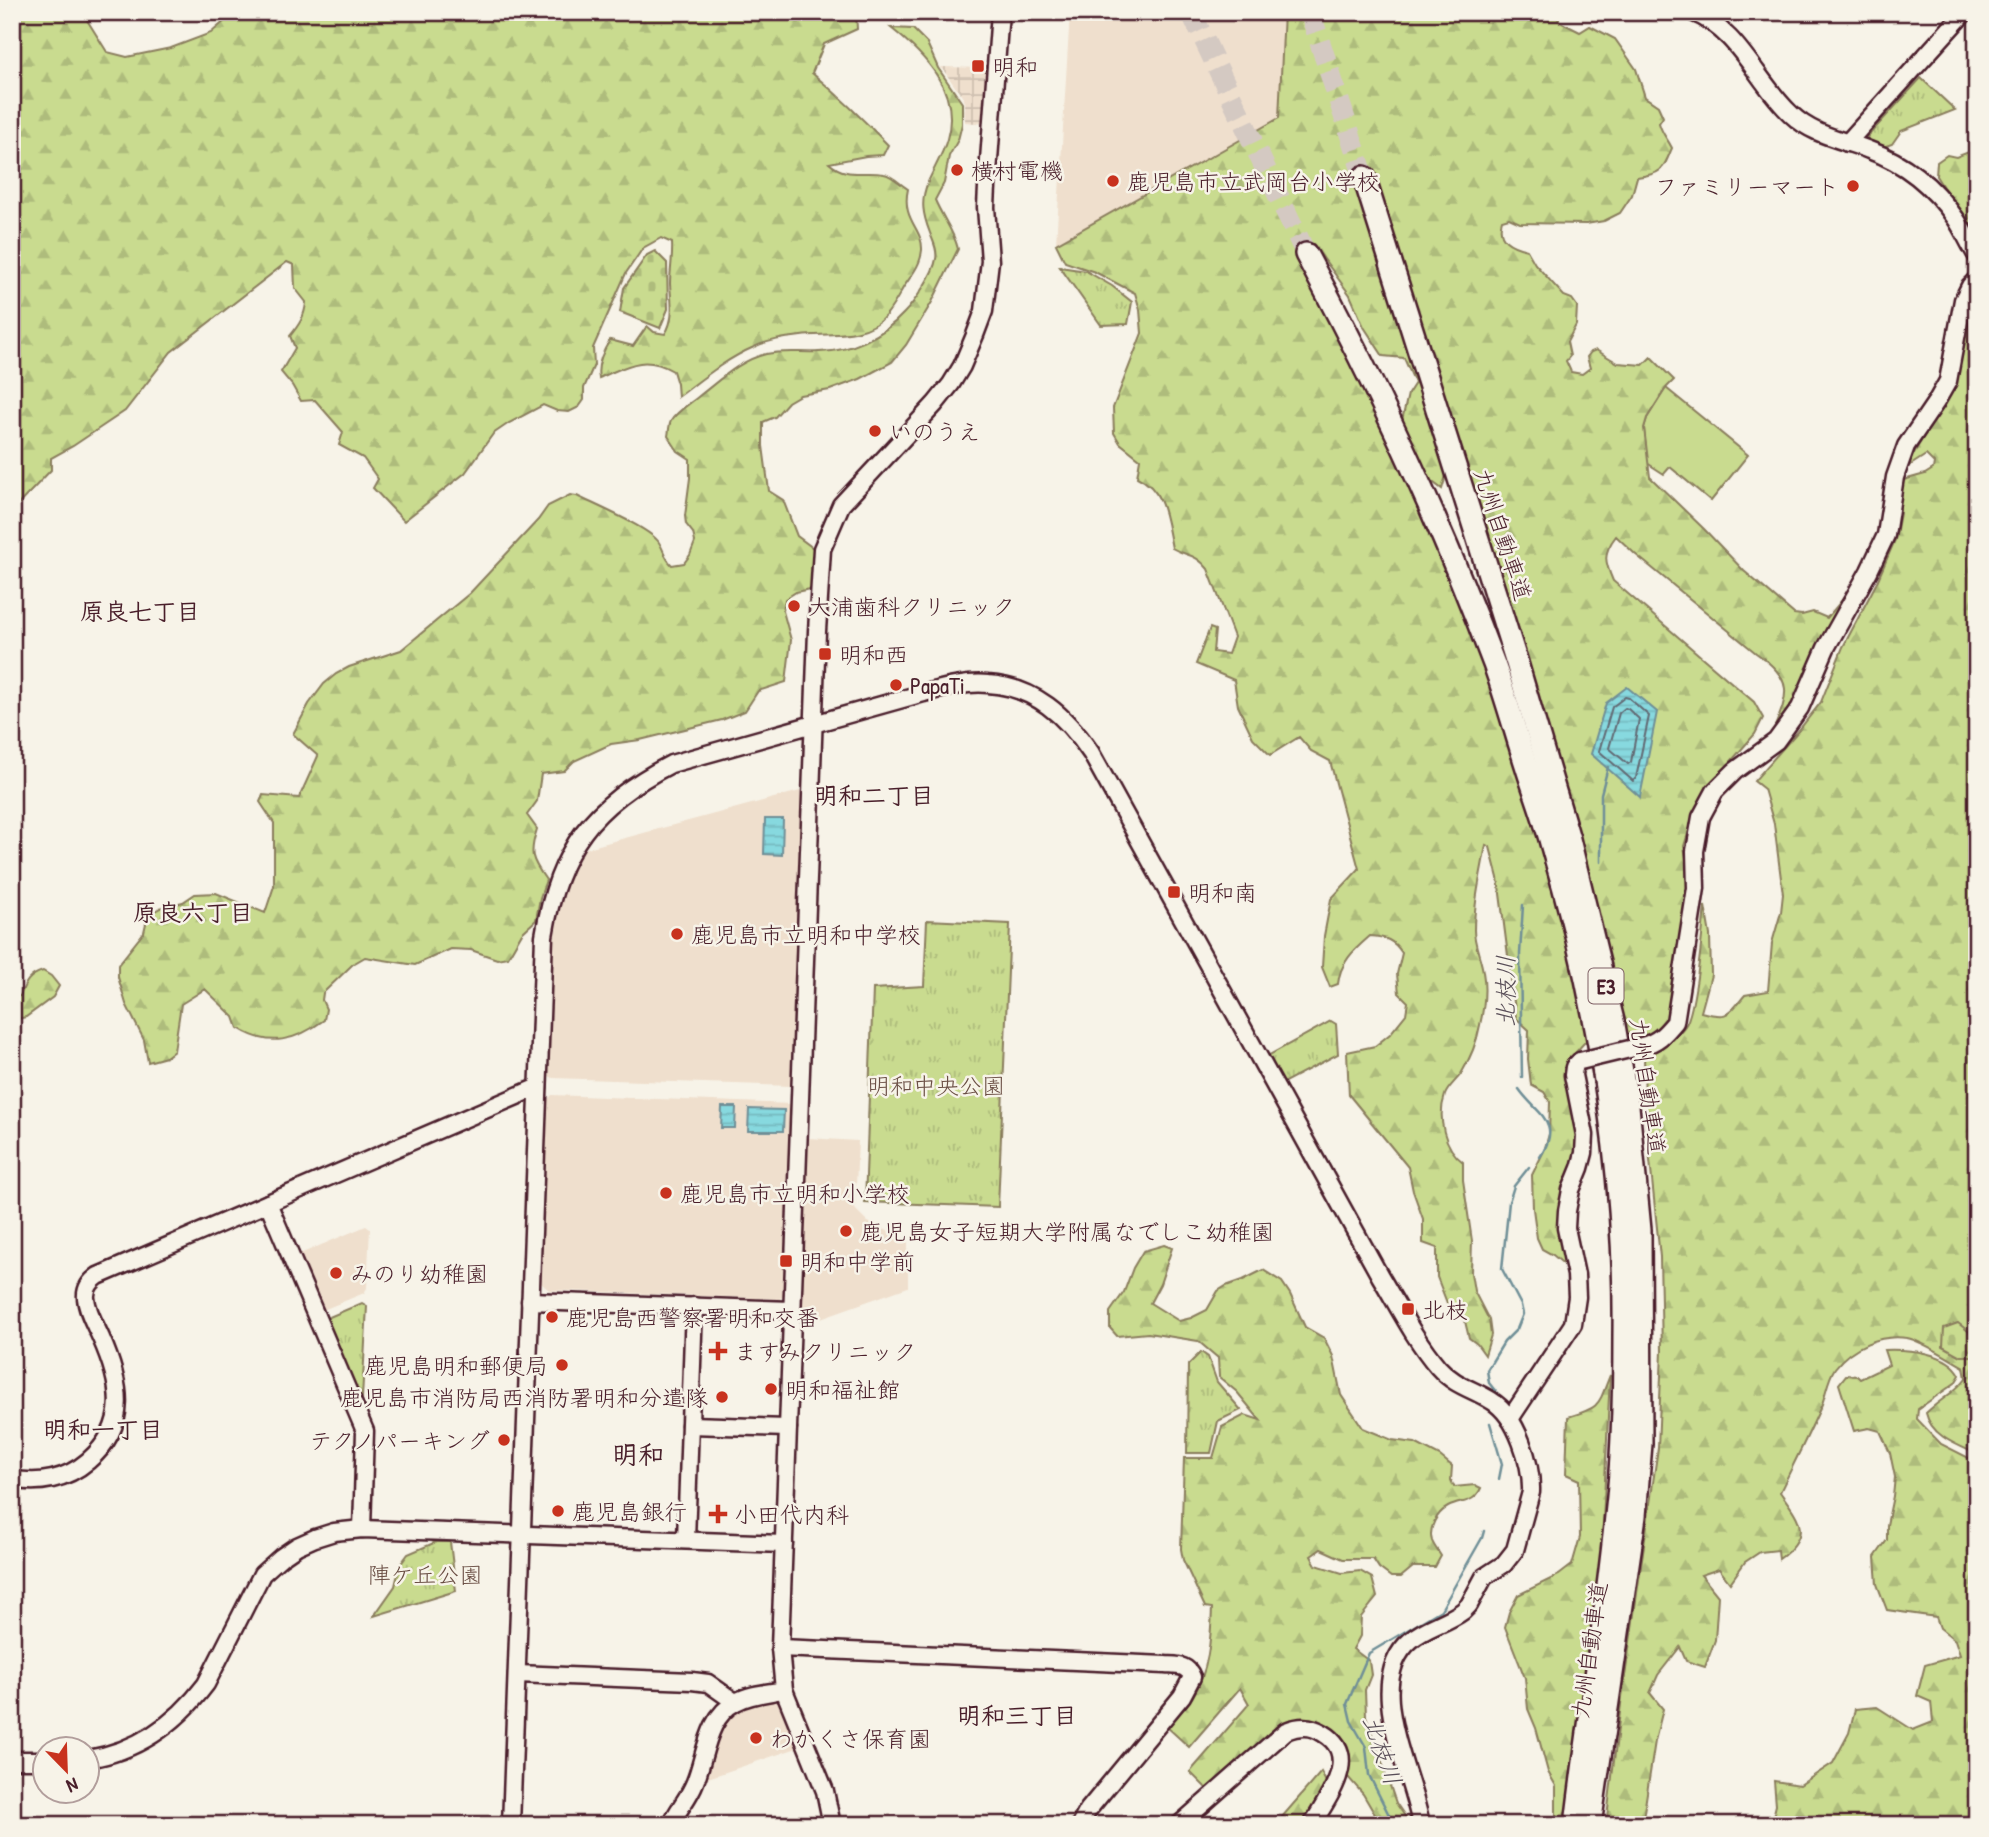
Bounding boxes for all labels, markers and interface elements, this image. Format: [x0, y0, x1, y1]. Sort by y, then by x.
place label: 明和 [992, 51, 1038, 82]
marker: 明和 [970, 58, 986, 74]
place label: 横村電機 [971, 155, 1063, 186]
marker: 横村電機 [949, 162, 965, 178]
place label: 鹿児島市立武岡台小学校 [1127, 166, 1380, 197]
place label: ファミリーマート [1655, 171, 1839, 202]
marker: 鹿児島市立武岡台小学校 [1105, 173, 1121, 189]
marker: ファミリーマート [1845, 178, 1861, 194]
place label: いのうえ [889, 416, 981, 447]
marker: いのうえ [867, 423, 883, 439]
street label: 九州自動車道 [1467, 464, 1539, 604]
place label: 大浦歯科クリニック [808, 591, 1015, 622]
district label: 原良七丁目 [80, 595, 200, 627]
marker: 大浦歯科クリニック [786, 598, 802, 614]
place label: 明和西 [839, 639, 908, 670]
marker: 明和西 [817, 646, 833, 662]
place label: PapaTi [910, 670, 965, 701]
marker: PapaTi [888, 677, 904, 693]
district label: 明和二丁目 [814, 779, 934, 811]
place label: 明和南 [1188, 877, 1257, 908]
marker: 明和南 [1166, 884, 1182, 900]
district label: 原良六丁目 [133, 896, 253, 928]
place label: 鹿児島市立明和中学校 [691, 919, 921, 950]
marker: 鹿児島市立明和中学校 [669, 926, 685, 942]
water label: 北枝川 [1489, 955, 1521, 1027]
road number: E3 [1588, 968, 1624, 1004]
street label: 九州自動車道 [1623, 1016, 1673, 1156]
park label: 明和中央公園 [867, 1070, 1005, 1101]
place label: 鹿児島市立明和小学校 [680, 1178, 910, 1209]
marker: 鹿児島市立明和小学校 [658, 1185, 674, 1201]
place label: 鹿児島女子短期大学附属なでしこ幼稚園 [860, 1216, 1274, 1247]
marker: 鹿児島女子短期大学附属なでしこ幼稚園 [838, 1223, 854, 1239]
place label: 明和中学前 [800, 1246, 915, 1277]
marker: 明和中学前 [778, 1253, 794, 1269]
place label: みのり幼稚園 [350, 1258, 488, 1289]
marker: みのり幼稚園 [328, 1265, 344, 1281]
place label: 北枝 [1422, 1294, 1468, 1325]
marker: 北枝 [1400, 1301, 1416, 1317]
place label: 鹿児島西警察署明和交番 [566, 1302, 819, 1333]
marker: 鹿児島西警察署明和交番 [544, 1309, 560, 1325]
place label: ますみクリニック [734, 1336, 916, 1367]
marker: ますみクリニック [708, 1341, 728, 1361]
place label: 鹿児島明和郵便局 [364, 1350, 548, 1381]
marker: 鹿児島明和郵便局 [554, 1357, 570, 1373]
place label: 明和福祉館 [785, 1374, 900, 1405]
marker: 明和福祉館 [763, 1381, 779, 1397]
place label: 鹿児島市消防局西消防署明和分遣隊 [340, 1382, 708, 1413]
marker: 鹿児島市消防局西消防署明和分遣隊 [714, 1389, 730, 1405]
district label: 明和一丁目 [43, 1413, 163, 1445]
place label: テクノパーキング [309, 1425, 490, 1456]
marker: テクノパーキング [496, 1432, 512, 1448]
district label: 明和 [612, 1437, 664, 1472]
place label: 鹿児島銀行 [572, 1496, 687, 1527]
place label: 小田代内科 [734, 1499, 849, 1530]
marker: 鹿児島銀行 [550, 1503, 566, 1519]
marker: 小田代内科 [708, 1504, 728, 1524]
park label: 陣ケ丘公園 [368, 1559, 483, 1590]
street label: 九州自動車道 [1564, 1580, 1614, 1720]
district label: 明和三丁目 [957, 1699, 1077, 1731]
water label: 北枝川 [1356, 1711, 1410, 1789]
place label: わかくさ保育園 [770, 1723, 931, 1754]
marker: わかくさ保育園 [748, 1730, 764, 1746]
north arrow [32, 1736, 102, 1806]
text: N [63, 1772, 82, 1800]

